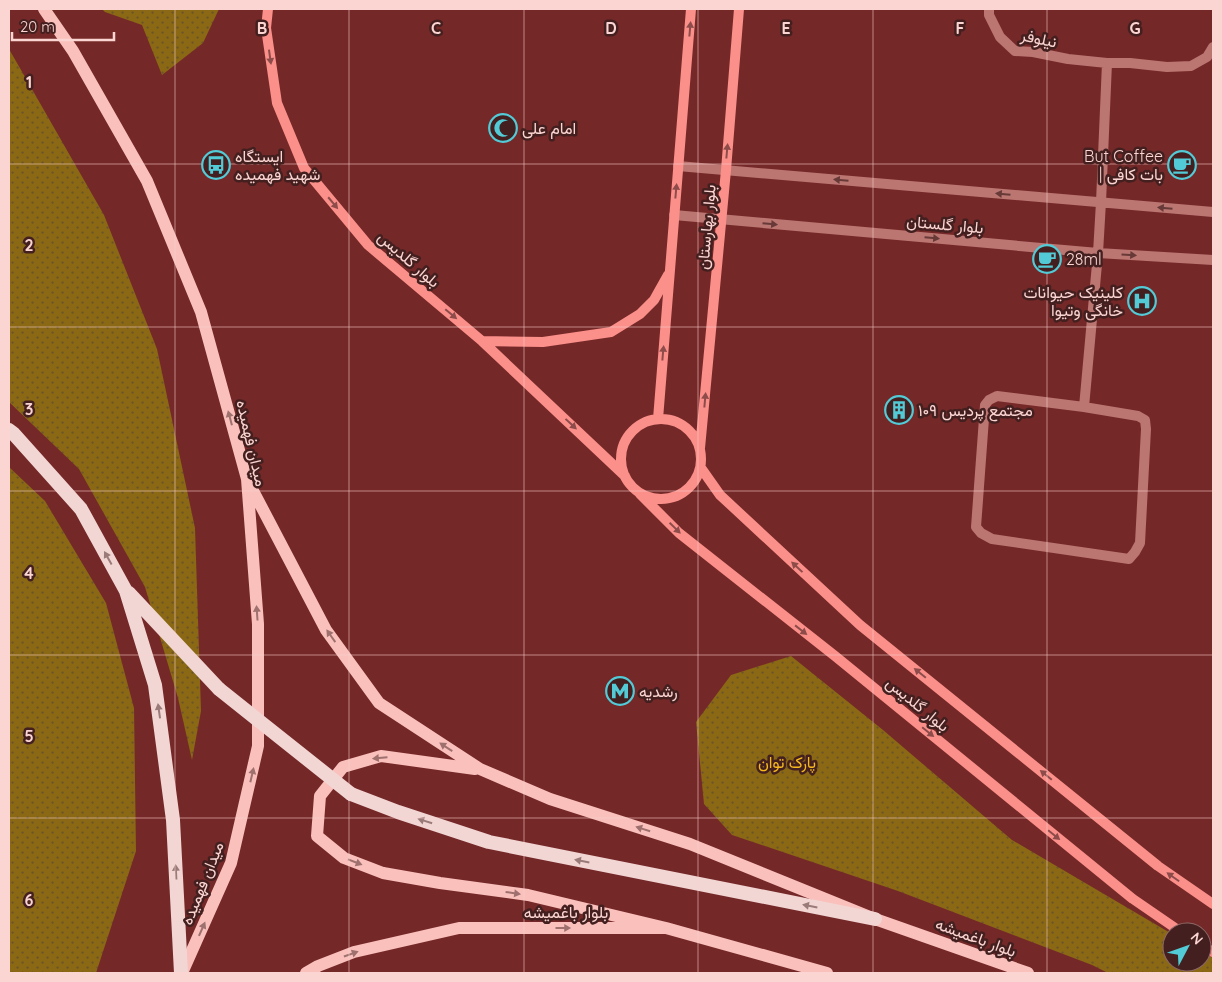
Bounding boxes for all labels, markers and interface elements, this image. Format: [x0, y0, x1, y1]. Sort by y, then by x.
scale bar [12, 10, 115, 42]
text: 20 m [20, 17, 55, 36]
text: B [257, 18, 267, 38]
text: C [431, 18, 441, 38]
text: D [605, 18, 617, 38]
text: E [781, 18, 791, 38]
text: F [956, 18, 965, 38]
text: G [1129, 18, 1141, 38]
one-way arrow [686, 21, 694, 37]
street label: نیلوفر [1018, 24, 1059, 53]
one-way arrow [266, 49, 274, 65]
text: 1 [26, 72, 32, 92]
mosque icon: امام علی [488, 113, 518, 143]
place label: امام علی [522, 118, 576, 139]
one-way arrow [724, 143, 732, 159]
place label: ایستگاه شهید فهمیده [235, 146, 321, 185]
place label: But Coffee | بات کافی [1084, 146, 1163, 185]
bus stop icon: ایستگاه شهید فهمیده [201, 150, 231, 180]
cafe icon: But Coffee | بات کافی [1167, 150, 1197, 180]
one-way arrow [833, 176, 849, 184]
one-way arrow [672, 183, 680, 199]
street label: بلوار بهارستان [692, 184, 721, 270]
one-way arrow [994, 190, 1010, 198]
one-way arrow [328, 196, 339, 209]
one-way arrow [1156, 203, 1172, 211]
street label: بلوار گلستان [906, 211, 984, 238]
one-way arrow [762, 220, 778, 228]
street label: بلوار گلدیس [373, 227, 444, 292]
one-way arrow [924, 234, 940, 242]
text: 2 [24, 235, 34, 255]
cafe icon: 28ml [1032, 244, 1062, 274]
place label: 28ml [1066, 249, 1102, 269]
one-way arrow [1121, 251, 1137, 259]
place label: کلینیک حیوانات خانگی وتیوا [1023, 282, 1123, 321]
hospital icon: کلینیک حیوانات خانگی وتیوا [1127, 286, 1157, 316]
one-way arrow [444, 309, 457, 320]
one-way arrow [659, 345, 667, 361]
one-way arrow [701, 392, 709, 408]
building icon: مجتمع پردیس ۱۰۹ [884, 395, 914, 425]
street label: میدان فهمیده [231, 398, 272, 488]
text: 3 [25, 399, 33, 419]
place label: مجتمع پردیس ۱۰۹ [918, 400, 1033, 422]
one-way arrow [226, 411, 234, 426]
one-way arrow [564, 418, 576, 430]
one-way arrow [668, 522, 680, 534]
one-way arrow [104, 550, 112, 565]
one-way arrow [792, 561, 804, 573]
text: 4 [24, 563, 34, 583]
one-way arrow [253, 605, 261, 621]
one-way arrow [795, 625, 808, 636]
one-way arrow [326, 629, 336, 643]
one-way arrow [914, 668, 927, 679]
street label: بلوار گلدیس [882, 672, 954, 736]
metro station icon: رشدیه [605, 676, 635, 706]
place label: رشدیه [639, 681, 678, 702]
one-way arrow [154, 702, 162, 718]
text: 5 [24, 726, 34, 746]
one-way arrow [921, 727, 934, 738]
one-way arrow [439, 742, 453, 752]
park label: پارک توان [758, 752, 816, 774]
one-way arrow [372, 754, 388, 762]
one-way arrow [248, 767, 256, 782]
one-way arrow [1040, 770, 1053, 781]
one-way arrow [417, 817, 432, 825]
one-way arrow [636, 825, 651, 832]
one-way arrow [1047, 829, 1060, 840]
street label: میدان فهمیده [176, 838, 229, 928]
one-way arrow [574, 856, 590, 864]
one-way arrow [347, 859, 362, 866]
one-way arrow [172, 864, 180, 880]
one-way arrow [1166, 872, 1180, 882]
text: 6 [25, 890, 34, 910]
one-way arrow [506, 890, 522, 898]
one-way arrow [802, 901, 818, 909]
street label: بلوار باغمیشه [524, 902, 608, 923]
street label: بلوار باغمیشه [933, 913, 1019, 962]
one-way arrow [198, 922, 206, 936]
north arrow [1162, 922, 1212, 972]
one-way arrow [555, 924, 571, 932]
text: N [1187, 929, 1207, 948]
one-way arrow [343, 949, 358, 957]

